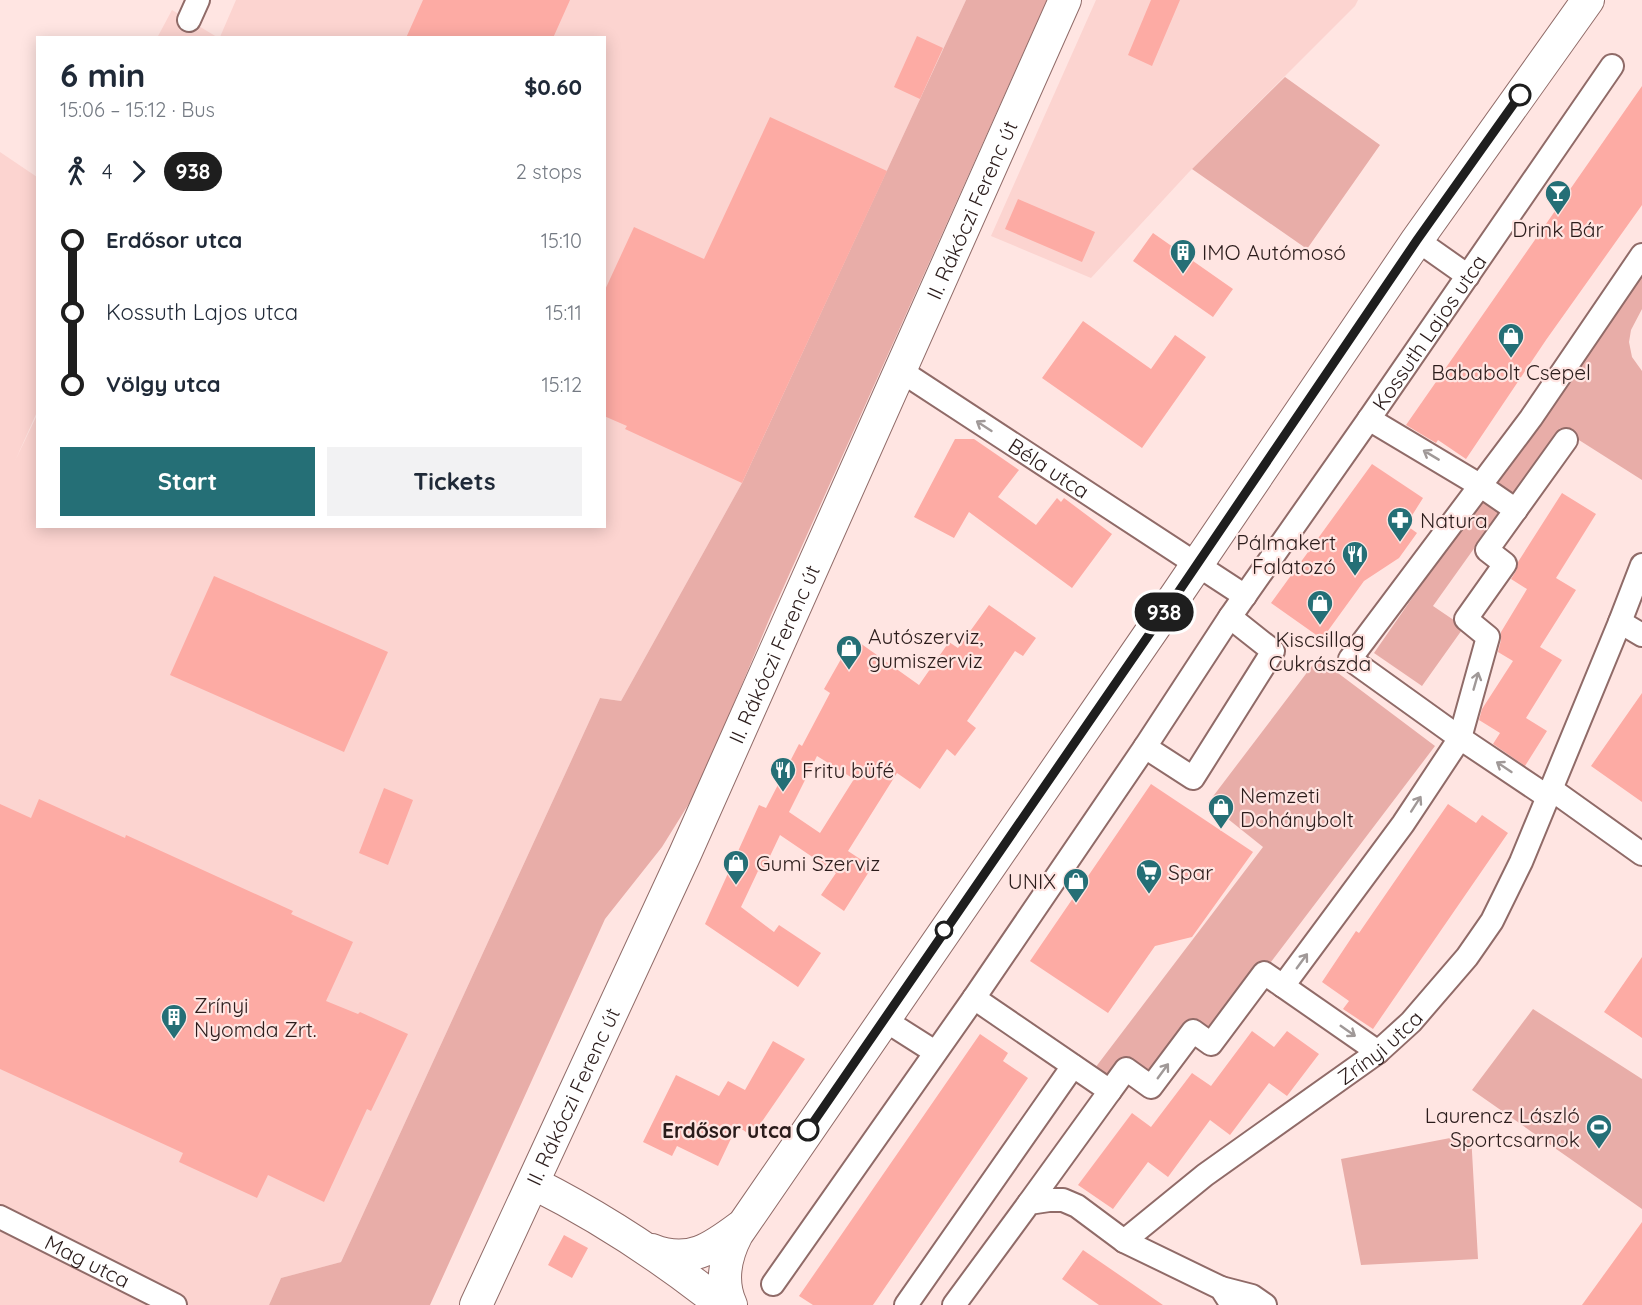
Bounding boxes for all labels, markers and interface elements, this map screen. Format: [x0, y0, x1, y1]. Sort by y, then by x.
text: 6 min [60, 54, 145, 95]
text: $0.60 [524, 73, 582, 101]
unlabelled marker [1509, 84, 1531, 106]
text: 15:06 – 15:12 · Bus [60, 97, 215, 122]
street label: II. Rákóczi Ferenc út [920, 117, 1023, 303]
icon: walk [60, 155, 93, 188]
icon: forward [122, 155, 155, 188]
text: 938 [176, 158, 210, 184]
text: 4 [102, 159, 113, 184]
text: 2 stops [516, 159, 582, 184]
bar icon: Drink Bár [1543, 178, 1573, 216]
place label: Drink Bár [1512, 216, 1604, 242]
text: Erdősor utca [106, 226, 242, 254]
text: 15:10 [541, 228, 582, 253]
building icon: IMO Autómosó [1168, 237, 1198, 275]
place label: IMO Autómosó [1202, 239, 1346, 265]
street label: Kossuth Lajos utca [1366, 249, 1492, 415]
text: Kossuth Lajos utca [106, 298, 298, 326]
text: 15:11 [545, 300, 582, 325]
shop icon: Bababolt Csepel [1496, 321, 1526, 359]
place label: Bababolt Csepel [1431, 359, 1591, 385]
text: Völgy utca [106, 370, 221, 398]
text: 15:12 [541, 372, 582, 397]
one-way arrow [976, 419, 993, 431]
street label: Béla utca [1004, 432, 1095, 504]
button: Start [60, 447, 315, 516]
button: Tickets [327, 447, 582, 516]
one-way arrow [1423, 449, 1440, 461]
pharmacy icon: Natura [1385, 505, 1415, 543]
place label: Natura [1420, 507, 1488, 533]
place label: Pálmakert Falatozó [1236, 529, 1336, 579]
restaurant icon: Pálmakert Falatozó [1340, 539, 1370, 577]
street label: II. Rákóczi Ferenc út [723, 561, 825, 747]
shop icon: Kiscsillag Cukrászda [1305, 588, 1335, 626]
line badge: 938 [1130, 592, 1198, 632]
text: 938 [1147, 599, 1181, 625]
place label: Autószerviz, gumiszerviz [868, 623, 984, 673]
place label: Kiscsillag Cukrászda [1269, 626, 1371, 676]
shop icon: Autószerviz, gumiszerviz [834, 633, 864, 671]
one-way arrow [1471, 672, 1482, 691]
restaurant icon: Fritu büfé [768, 755, 798, 793]
place label: Fritu büfé [802, 757, 894, 783]
one-way arrow [1495, 761, 1512, 774]
place label: Nemzeti Dohánybolt [1240, 782, 1354, 832]
shop icon: Nemzeti Dohánybolt [1206, 792, 1236, 830]
one-way arrow [1411, 796, 1423, 813]
shop icon: Gumi Szerviz [721, 848, 751, 886]
place label: Gumi Szerviz [756, 850, 880, 876]
supermarket icon: Spar [1134, 857, 1164, 895]
place label: Spar [1168, 859, 1213, 885]
shop icon: UNIX [1061, 866, 1091, 904]
place label: UNIX [1008, 868, 1056, 894]
unlabelled marker [935, 921, 953, 939]
one-way arrow [1295, 954, 1308, 970]
place label: Zrínyi Nyomda Zrt. [194, 992, 317, 1042]
building icon: Zrínyi Nyomda Zrt. [159, 1002, 189, 1040]
street label: II. Rákóczi Ferenc út [520, 1003, 625, 1189]
street label: Zrínyi utca [1332, 1005, 1428, 1090]
one-way arrow [1339, 1025, 1355, 1037]
one-way arrow [1157, 1063, 1170, 1079]
place label: Laurencz László Sportcsarnok [1425, 1102, 1580, 1152]
sports icon: Laurencz László Sportcsarnok [1584, 1112, 1614, 1150]
place label: Erdősor utca [662, 1117, 792, 1143]
marker: Erdősor utca [797, 1119, 819, 1141]
street label: Mag utca [41, 1229, 134, 1293]

